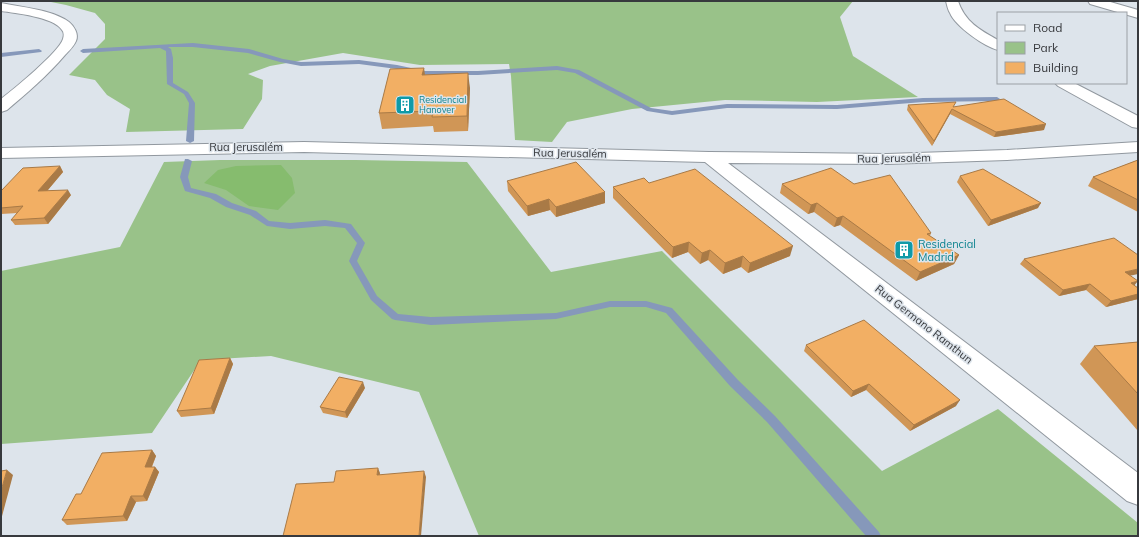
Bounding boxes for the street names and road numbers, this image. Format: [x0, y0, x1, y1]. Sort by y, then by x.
street label: Rua Jerusalém [209, 140, 283, 154]
street label: Rua Jerusalém [533, 145, 607, 161]
street label: Rua Jerusalém [857, 150, 931, 166]
street label: Rua Germano Ramthun [872, 281, 976, 367]

